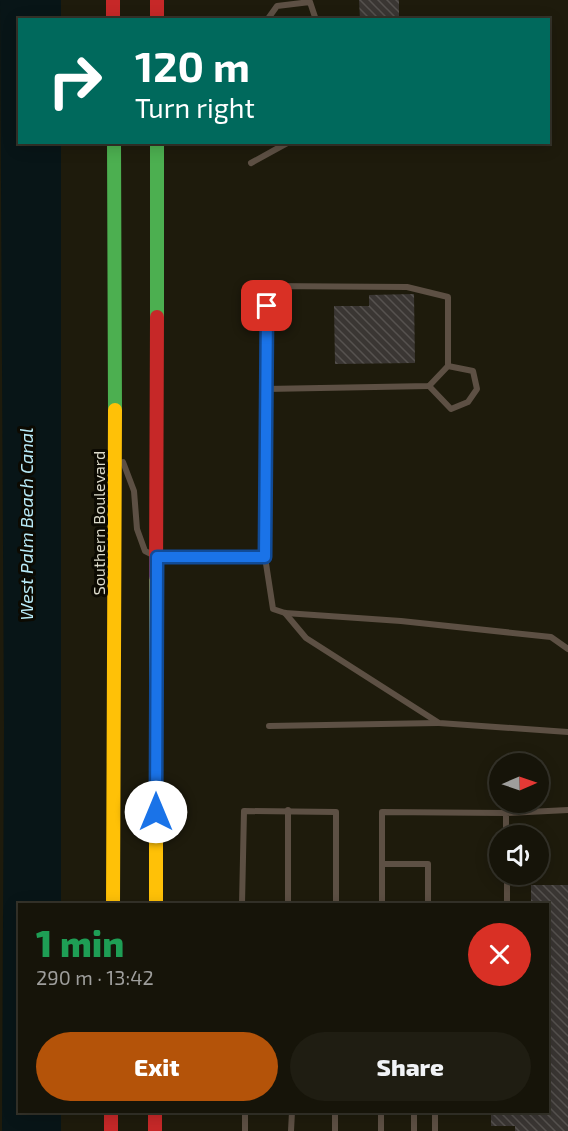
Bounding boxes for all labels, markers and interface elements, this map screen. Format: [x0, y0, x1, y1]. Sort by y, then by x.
text: 120 m [135, 40, 250, 90]
icon: right [36, 42, 114, 120]
text: Turn right [135, 91, 255, 123]
pin [241, 280, 292, 331]
icon: arrive [250, 289, 283, 322]
water label: West Palm Beach Canal [15, 428, 37, 620]
street label: Southern Boulevard [89, 451, 108, 595]
north arrow [489, 753, 549, 813]
map controls [489, 753, 549, 885]
position arrow [124, 780, 188, 844]
button: sound [489, 825, 549, 885]
text: 1 min [36, 921, 124, 964]
button: close [468, 923, 531, 986]
text: 290 m · 13:42 [36, 965, 154, 989]
button: Exit [36, 1032, 278, 1101]
button: Share [290, 1032, 531, 1101]

